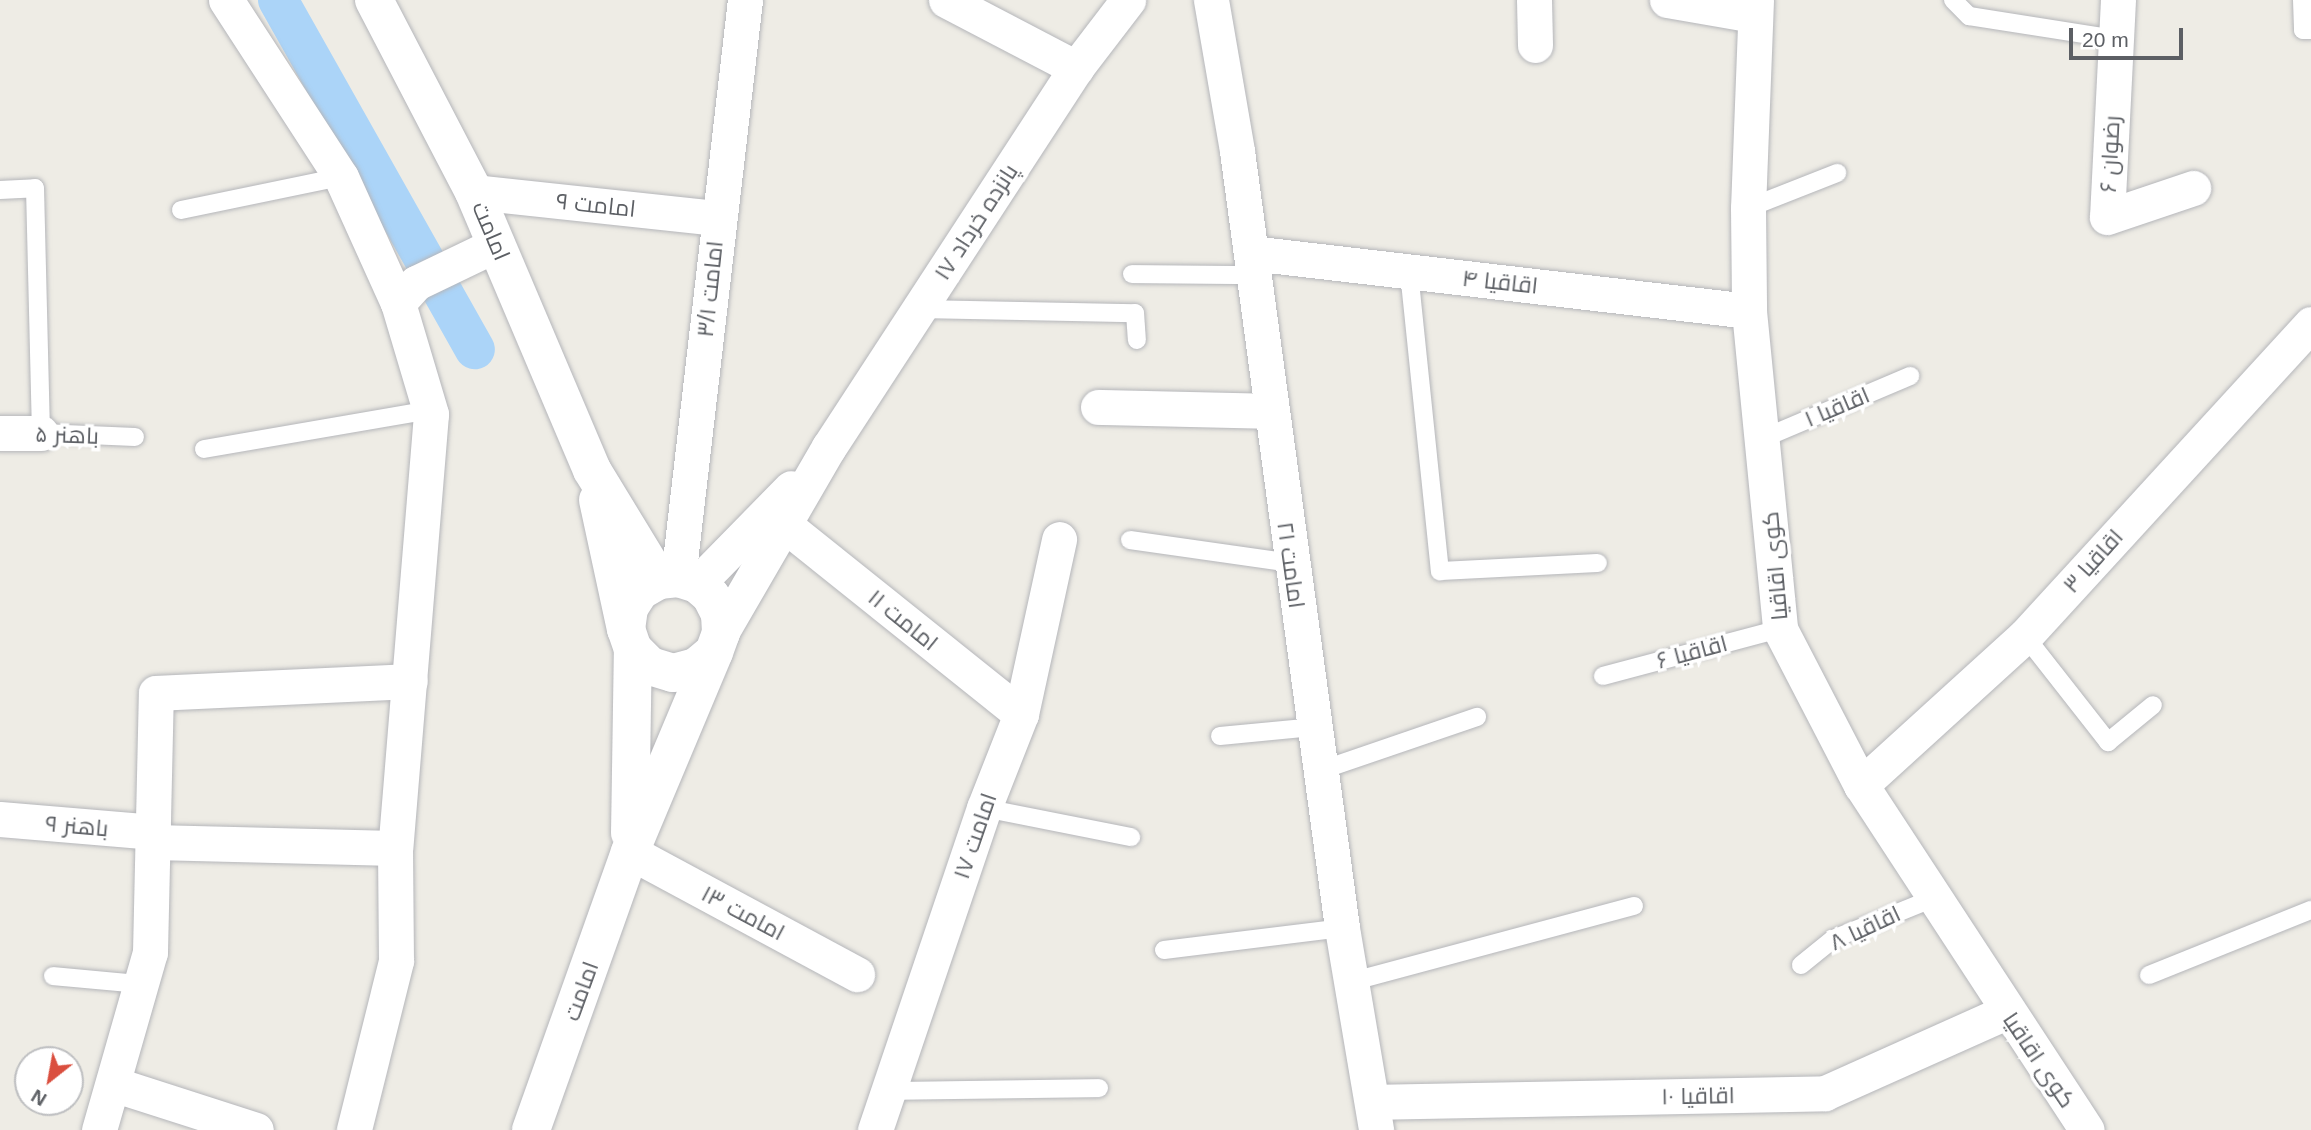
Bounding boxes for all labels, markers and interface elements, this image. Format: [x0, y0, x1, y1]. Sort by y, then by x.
scale bar [2073, 14, 2187, 58]
text: 20 m [2082, 28, 2129, 51]
street label: رضوان ۶ [2094, 115, 2126, 193]
street label: پانزده خرداد ۱۷ [928, 159, 1024, 285]
street label: امامت ۹ [555, 187, 637, 223]
street label: امامت [466, 197, 516, 265]
street label: امامت ۳/۱ [691, 239, 729, 339]
street label: اقاقیا ۴ [1461, 264, 1539, 300]
street label: اقاقیا ۱ [1800, 381, 1874, 433]
street label: باهنر ۵ [35, 420, 99, 450]
street label: کوی اقاقیا [1756, 510, 1794, 622]
street label: امامت ۲۱ [1271, 520, 1311, 610]
street label: اقاقیا ۳ [2057, 523, 2129, 599]
street label: امامت ۱۱ [862, 584, 944, 656]
street label: اقاقیا ۶ [1654, 629, 1730, 675]
street label: امامت ۱۷ [947, 789, 1003, 883]
street label: باهنر ۹ [44, 809, 110, 843]
street label: امامت ۱۳ [697, 880, 789, 946]
street label: اقاقیا ۸ [1825, 900, 1905, 956]
street label: امامت [558, 957, 604, 1025]
street label: کوی اقاقیا [1997, 1007, 2081, 1113]
north arrow [14, 1046, 84, 1116]
street label: اقاقیا ۱۰ [1661, 1082, 1735, 1110]
text: N [28, 1085, 50, 1110]

